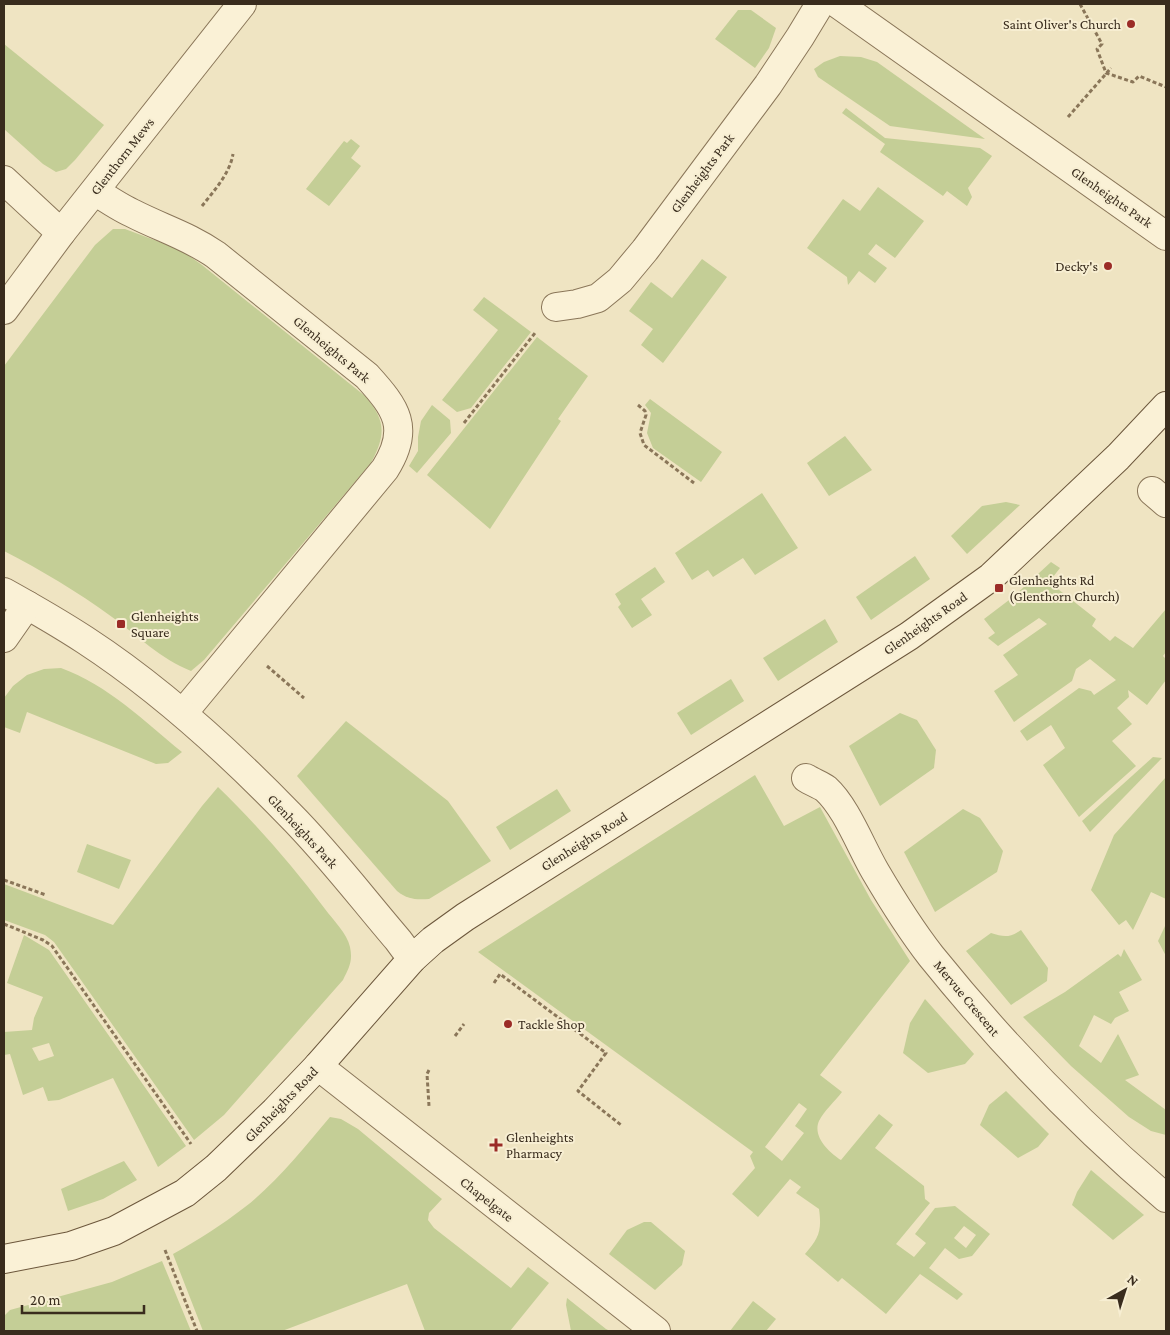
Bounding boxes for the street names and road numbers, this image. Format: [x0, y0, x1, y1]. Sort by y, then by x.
street label: Glenthorn Mews [87, 114, 157, 198]
street label: Glenheights Park [667, 130, 737, 216]
street label: Glenheights Park [1068, 163, 1156, 231]
street label: Glenheights Park [290, 312, 374, 386]
street label: Glenheights Road [880, 588, 971, 658]
street label: Glenheights Park [265, 791, 342, 872]
street label: Glenheights Road [538, 808, 631, 874]
street label: Mervue Crescent [931, 957, 1004, 1039]
street label: Glenheights Road [241, 1062, 322, 1145]
street label: Chapelgate [457, 1173, 517, 1225]

